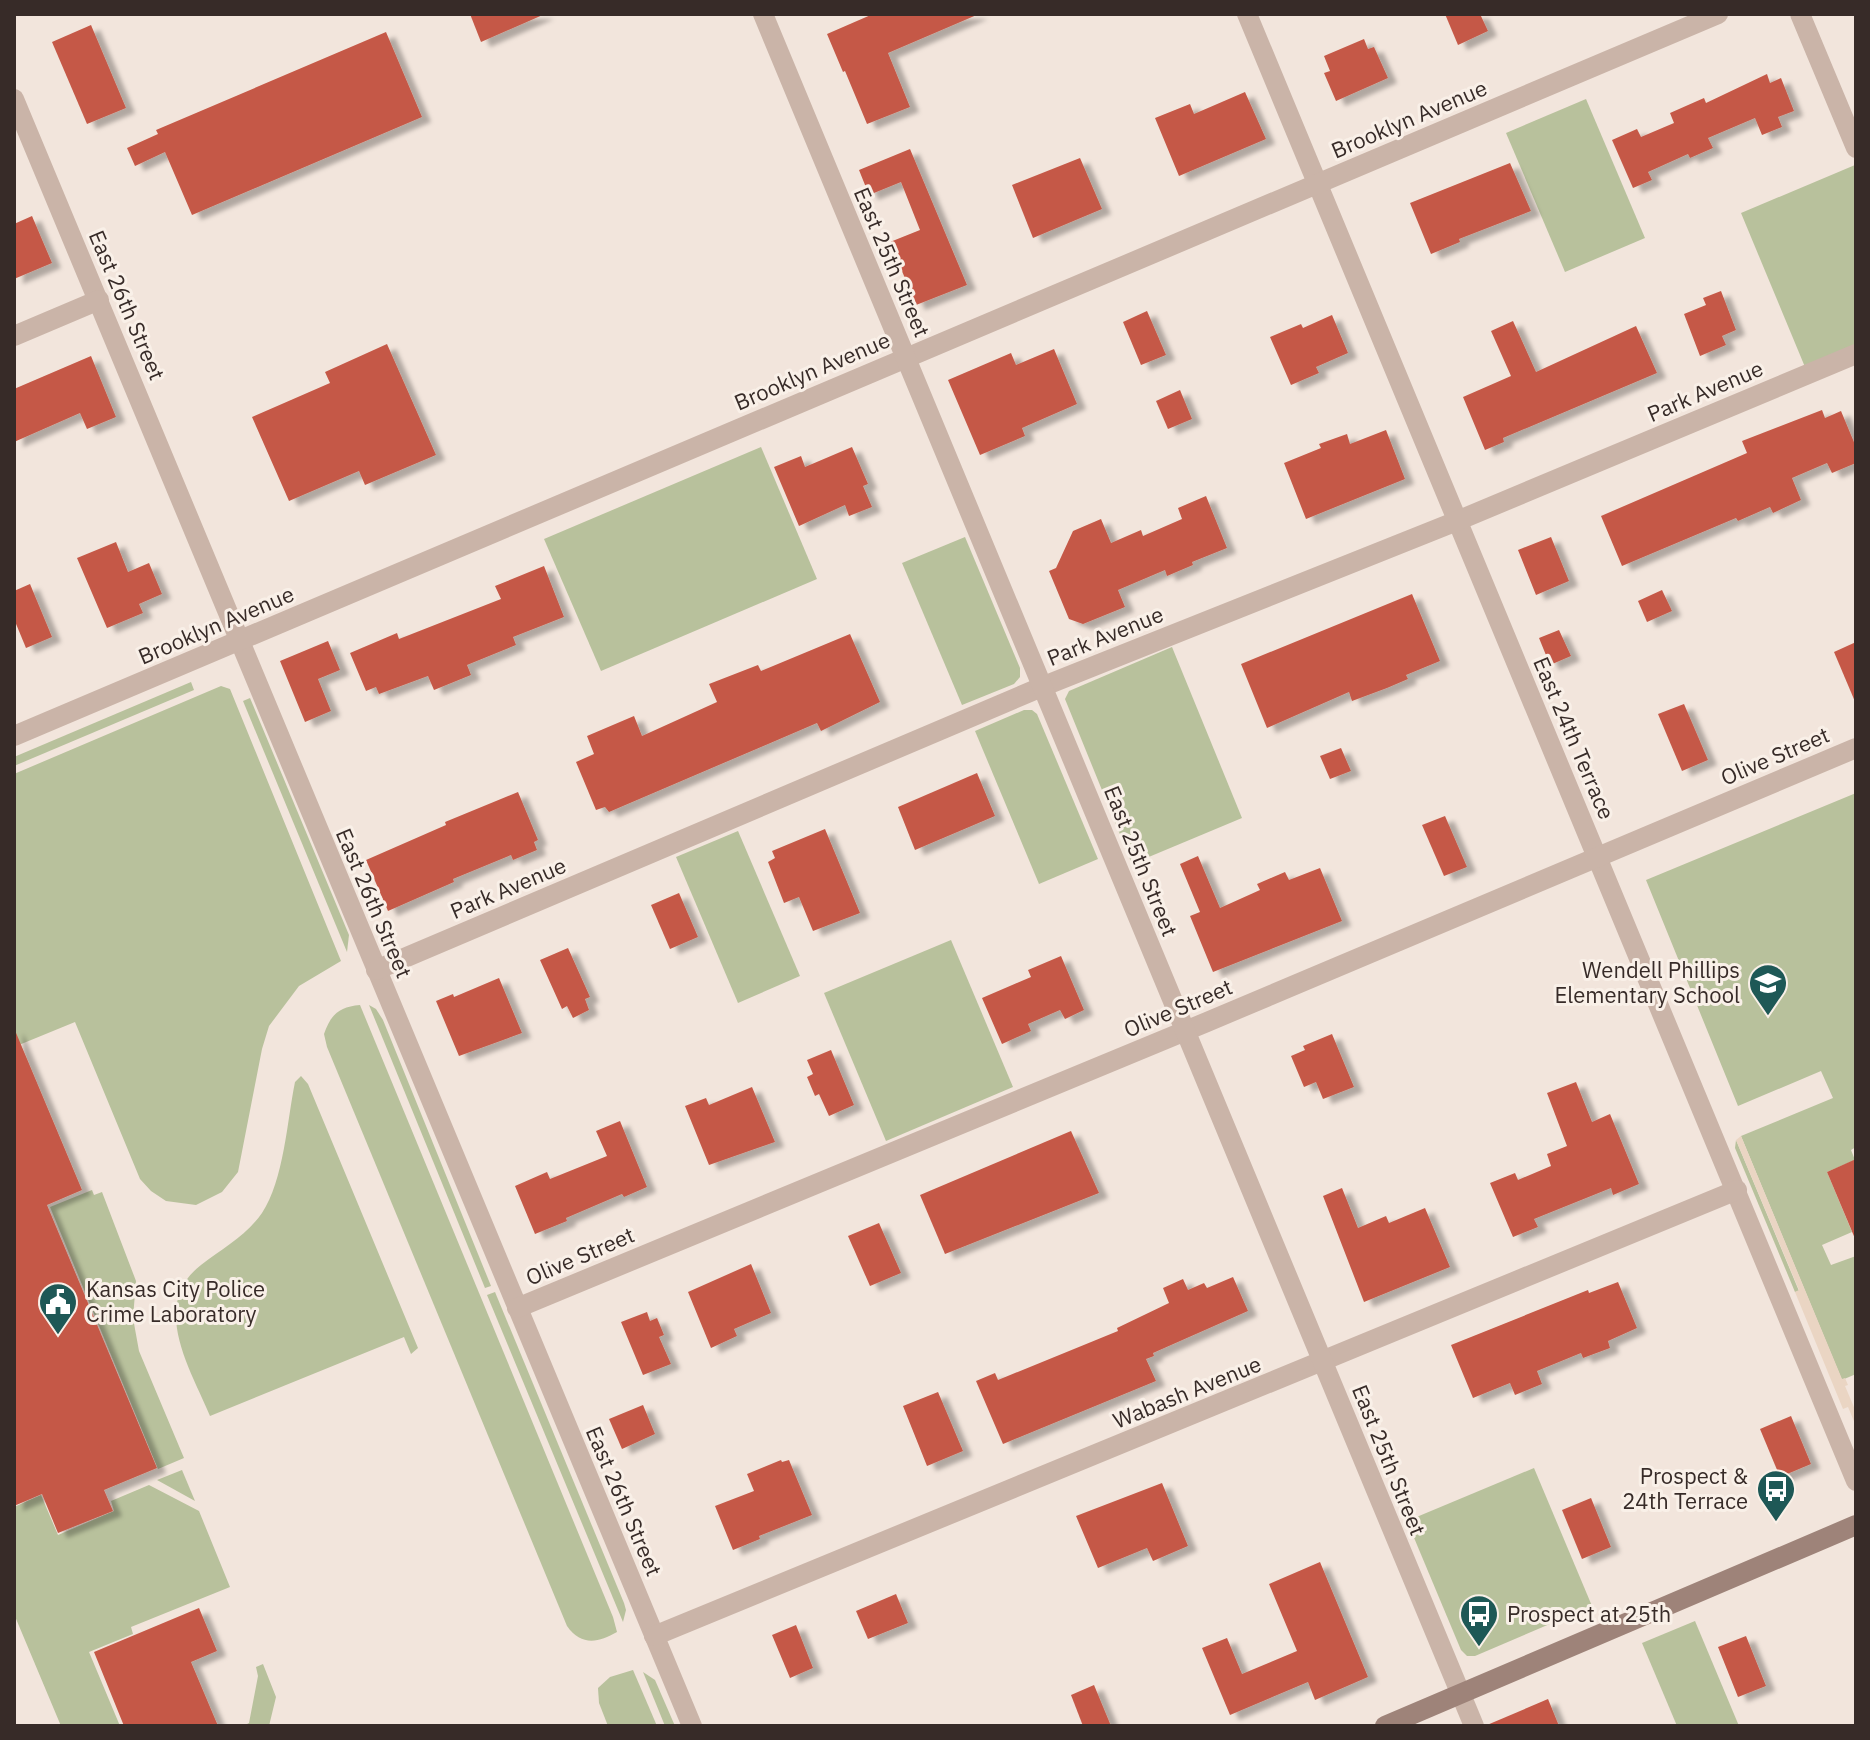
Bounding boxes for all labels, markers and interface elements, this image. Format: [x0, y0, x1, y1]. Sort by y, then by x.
street label: Brooklyn Avenue [1327, 73, 1491, 164]
street label: East 25th Street [848, 182, 937, 341]
street label: East 26th Street [83, 225, 172, 384]
street label: Brooklyn Avenue [730, 325, 894, 416]
street label: Park Avenue [1642, 353, 1767, 428]
street label: Brooklyn Avenue [134, 579, 298, 670]
street label: Park Avenue [1042, 599, 1167, 672]
street label: East 24th Terrace [1527, 652, 1622, 824]
street label: Olive Street [1716, 720, 1834, 791]
street label: East 25th Street [1098, 781, 1185, 941]
street label: East 26th Street [330, 823, 419, 982]
street label: Park Avenue [445, 850, 570, 925]
place label: Wendell Phillips Elementary School [1554, 955, 1740, 1009]
school or university icon: Wendell Phillips Elementary School [1747, 962, 1789, 1017]
street label: Olive Street [1119, 972, 1237, 1043]
street label: Olive Street [521, 1220, 639, 1291]
place label: Kansas City Police Crime Laboratory [86, 1274, 265, 1328]
public building icon: Kansas City Police Crime Laboratory [37, 1281, 79, 1336]
street label: Wabash Avenue [1108, 1349, 1265, 1434]
street label: East 25th Street [1346, 1380, 1433, 1540]
street label: East 26th Street [580, 1421, 669, 1580]
place label: Prospect & 24th Terrace [1622, 1461, 1748, 1515]
bus stop icon: Prospect & 24th Terrace [1755, 1468, 1797, 1523]
bus stop icon: Prospect at 25th [1458, 1593, 1500, 1648]
place label: Prospect at 25th [1507, 1599, 1671, 1628]

